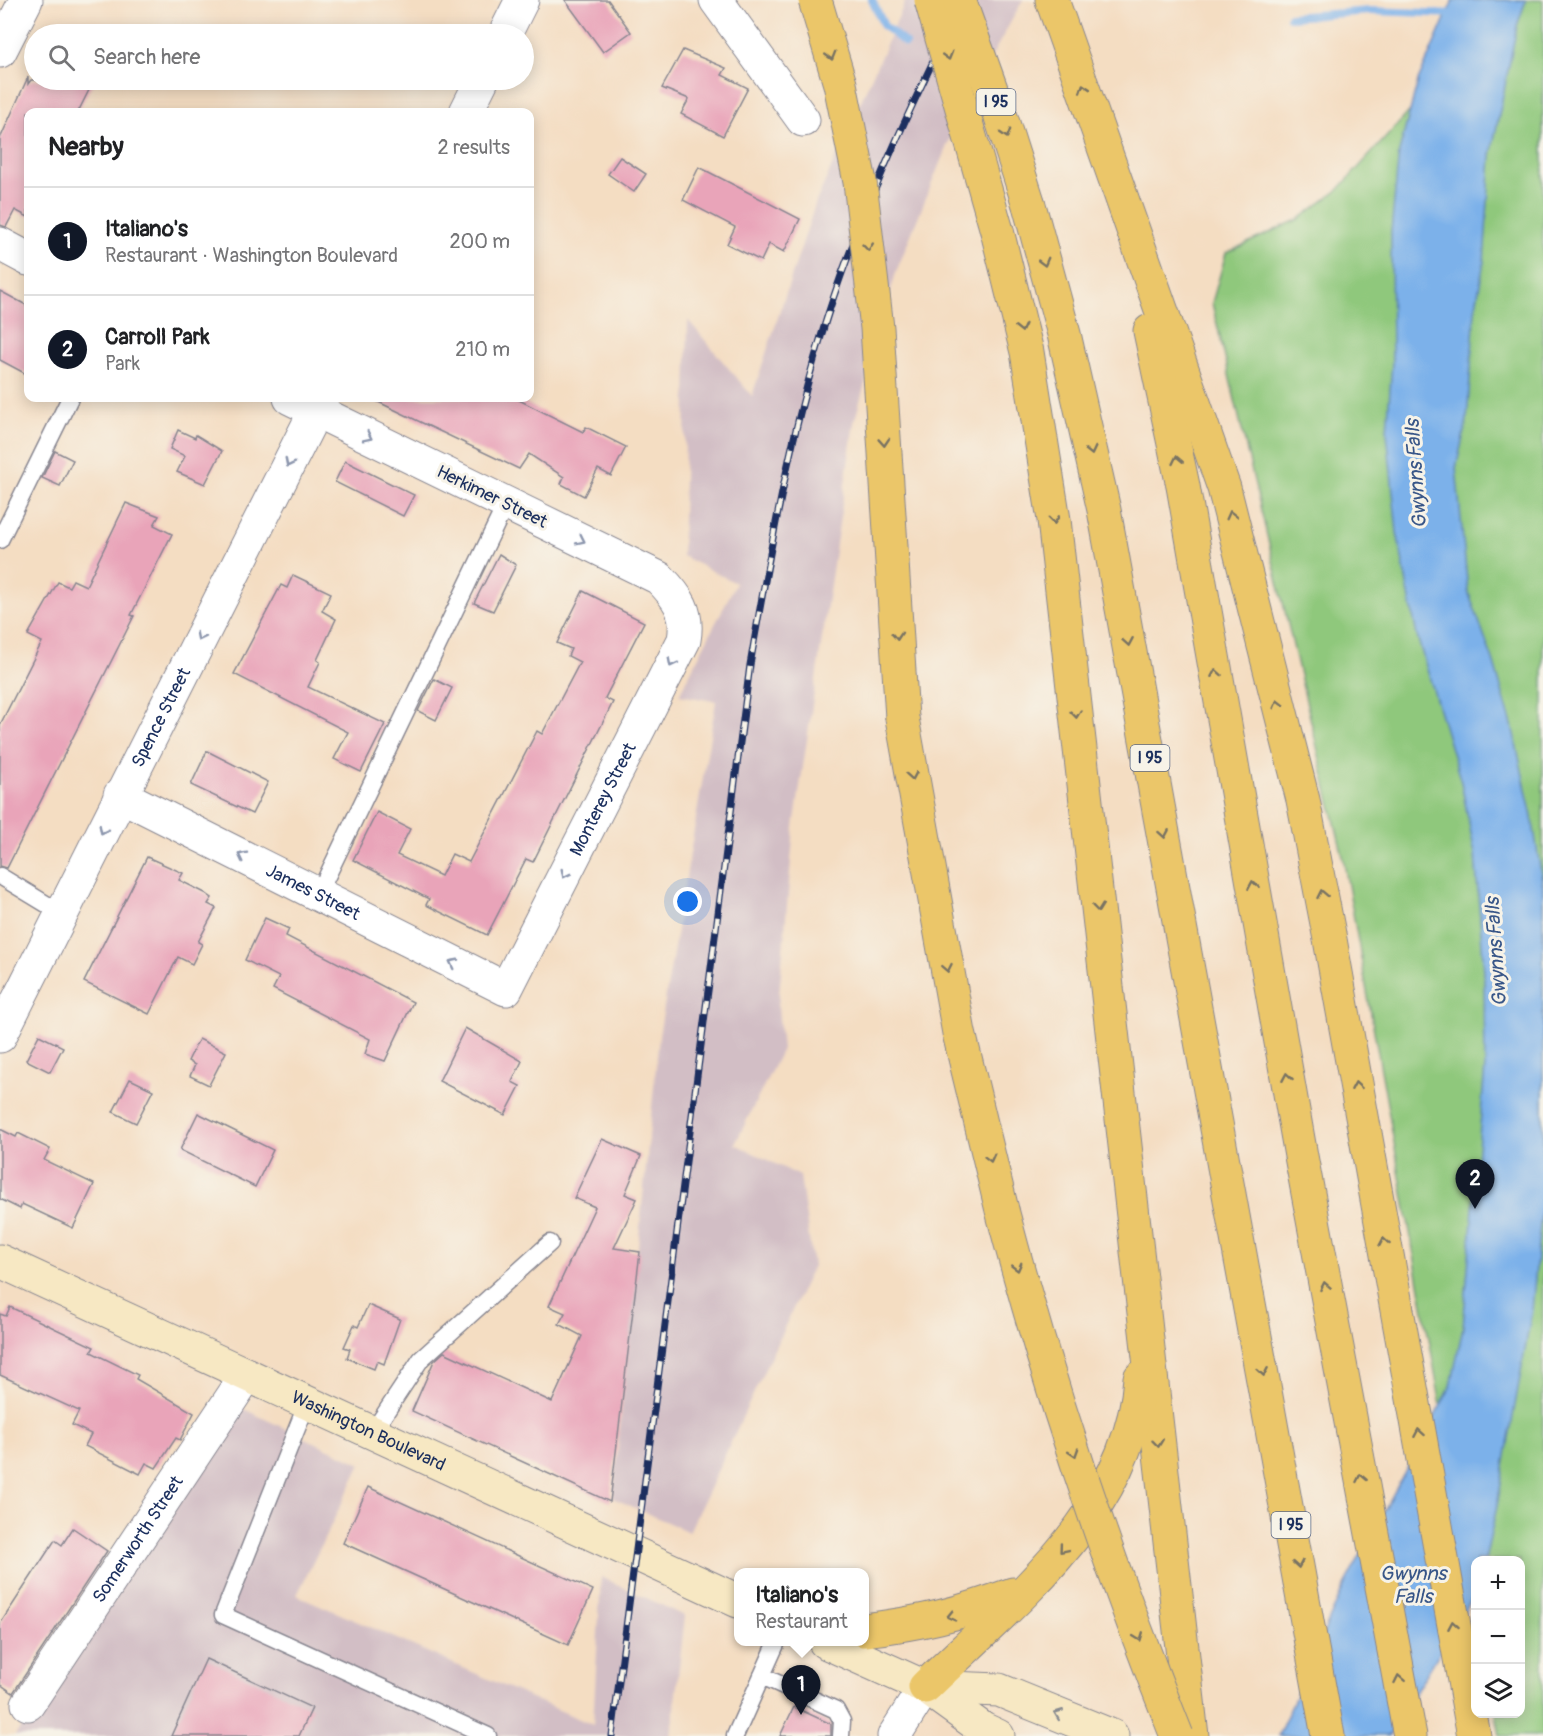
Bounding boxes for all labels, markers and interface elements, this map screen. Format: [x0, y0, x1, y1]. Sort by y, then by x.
search box [24, 24, 534, 90]
icon: search [45, 41, 78, 74]
text: Search here [93, 43, 200, 71]
one-way arrow [824, 50, 836, 61]
one-way arrow [941, 50, 953, 61]
one-way arrow [1078, 83, 1091, 94]
road number: I 95 [976, 89, 1016, 115]
one-way arrow [999, 128, 1012, 139]
text: Nearby [48, 131, 124, 163]
text: 2 results [438, 135, 510, 160]
text: Italiano's [105, 215, 188, 243]
text: 1 [64, 229, 71, 254]
text: 200 m [449, 229, 510, 254]
text: Restaurant · Washington Boulevard [105, 243, 398, 268]
one-way arrow [861, 243, 873, 252]
one-way arrow [1037, 256, 1049, 266]
text: Carroll Park [105, 323, 210, 351]
one-way arrow [1014, 323, 1027, 333]
text: 2 [62, 337, 73, 362]
text: 210 m [455, 337, 510, 362]
text: Park [105, 351, 140, 376]
water label: Gwynns Falls [1400, 416, 1432, 529]
one-way arrow [361, 429, 372, 441]
one-way arrow [877, 437, 890, 446]
one-way arrow [1083, 446, 1096, 456]
one-way arrow [1171, 455, 1184, 465]
one-way arrow [284, 457, 296, 468]
street label: Herkimer Street [433, 460, 552, 534]
one-way arrow [1225, 510, 1238, 520]
one-way arrow [1047, 516, 1060, 525]
one-way arrow [575, 533, 585, 544]
one-way arrow [196, 631, 208, 642]
one-way arrow [890, 632, 903, 641]
one-way arrow [1122, 637, 1134, 647]
one-way arrow [668, 656, 680, 667]
street label: Spence Street [126, 663, 196, 771]
one-way arrow [1210, 668, 1222, 677]
one-way arrow [1273, 699, 1286, 709]
one-way arrow [1069, 710, 1082, 719]
street label: Monterey Street [564, 738, 642, 860]
road number: I 95 [1130, 745, 1170, 771]
one-way arrow [905, 771, 918, 781]
one-way arrow [98, 823, 110, 834]
one-way arrow [1157, 829, 1170, 839]
one-way arrow [237, 852, 248, 863]
street label: James Street [262, 859, 365, 926]
one-way arrow [560, 867, 572, 878]
one-way arrow [1247, 881, 1260, 891]
your location [673, 887, 702, 916]
one-way arrow [1316, 889, 1329, 899]
water label: Gwynns Falls [1480, 894, 1512, 1007]
one-way arrow [1091, 903, 1104, 913]
one-way arrow [449, 958, 460, 970]
one-way arrow [940, 962, 953, 972]
one-way arrow [1281, 1073, 1294, 1083]
one-way arrow [1350, 1081, 1363, 1091]
one-way arrow [982, 1153, 995, 1163]
pin: 2 [1456, 1160, 1494, 1209]
one-way arrow [1378, 1237, 1391, 1247]
one-way arrow [1010, 1261, 1022, 1272]
one-way arrow [1320, 1281, 1332, 1291]
one-way arrow [1256, 1367, 1269, 1377]
street label: Washington Boulevard [288, 1385, 449, 1476]
one-way arrow [1413, 1429, 1426, 1439]
one-way arrow [1151, 1438, 1164, 1448]
one-way arrow [1066, 1447, 1079, 1458]
street label: Somerworth Street [87, 1471, 189, 1607]
one-way arrow [1355, 1473, 1368, 1483]
road number: I 95 [1272, 1512, 1310, 1538]
one-way arrow [1060, 1542, 1071, 1553]
map controls [1471, 1556, 1525, 1718]
button: + [1471, 1556, 1525, 1610]
one-way arrow [1291, 1560, 1303, 1569]
water label: Gwynns Falls [1380, 1561, 1448, 1609]
popup [734, 1568, 869, 1646]
text: Italiano's [755, 1581, 838, 1609]
one-way arrow [946, 1608, 956, 1621]
text: Restaurant [755, 1609, 848, 1634]
button: − [1471, 1610, 1525, 1664]
one-way arrow [1448, 1621, 1460, 1630]
one-way arrow [1131, 1631, 1144, 1642]
button: layers [1471, 1664, 1525, 1718]
pin: 1 [782, 1666, 820, 1715]
one-way arrow [1393, 1674, 1406, 1684]
one-way arrow [1053, 1709, 1064, 1721]

